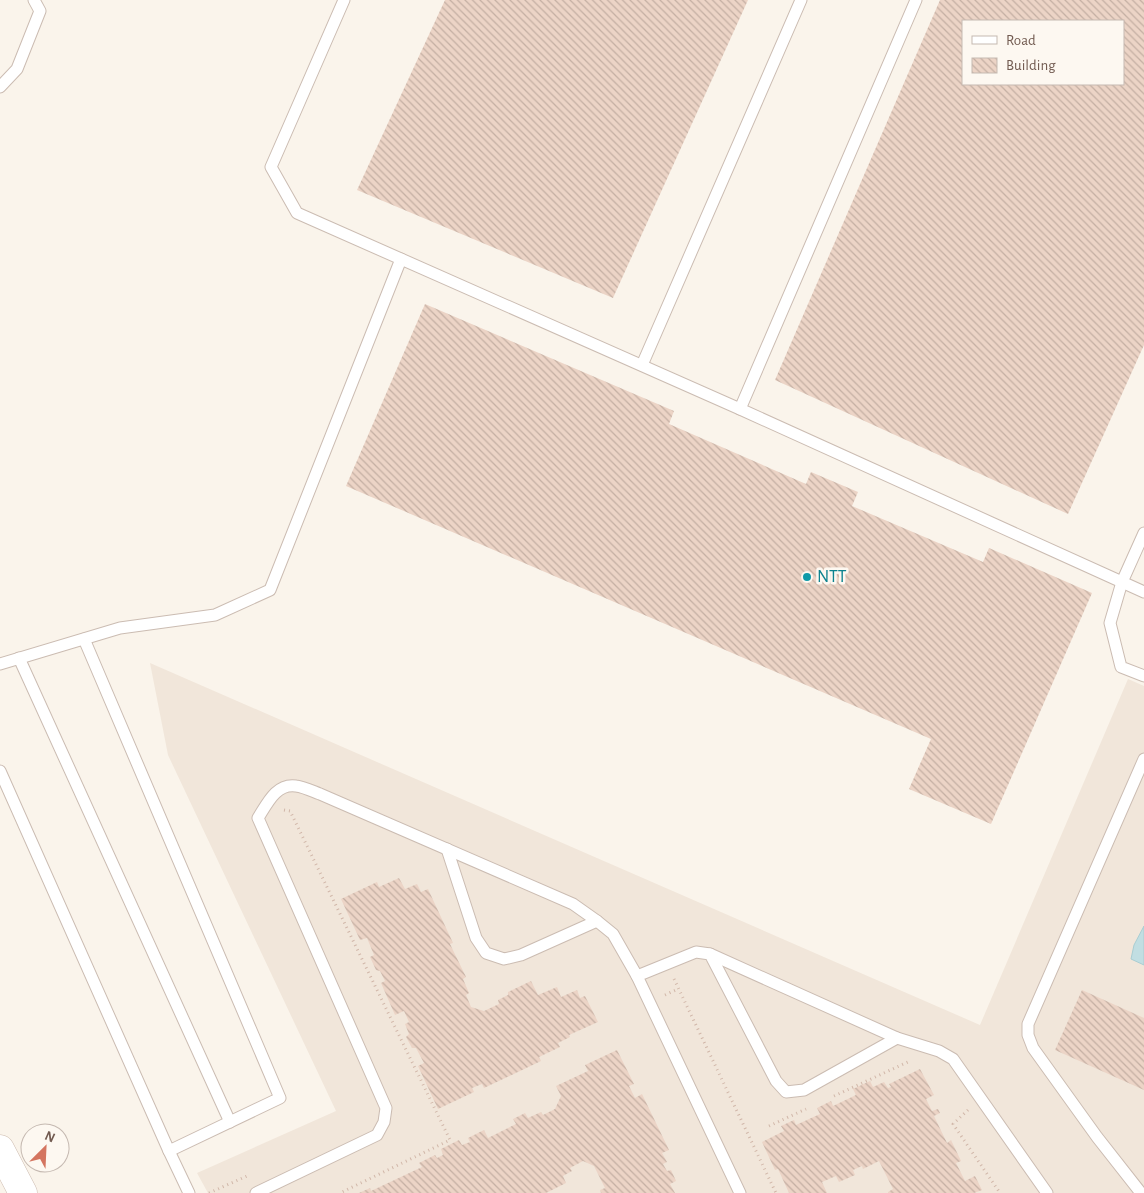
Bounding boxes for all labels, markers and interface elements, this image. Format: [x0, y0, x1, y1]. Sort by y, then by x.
legend [962, 20, 1124, 85]
text: Road [1006, 33, 1036, 48]
text: Building [1006, 58, 1056, 73]
place label: NTT [817, 568, 847, 586]
marker: NTT [801, 571, 813, 583]
north arrow [20, 1123, 70, 1173]
text: N [43, 1129, 57, 1145]

